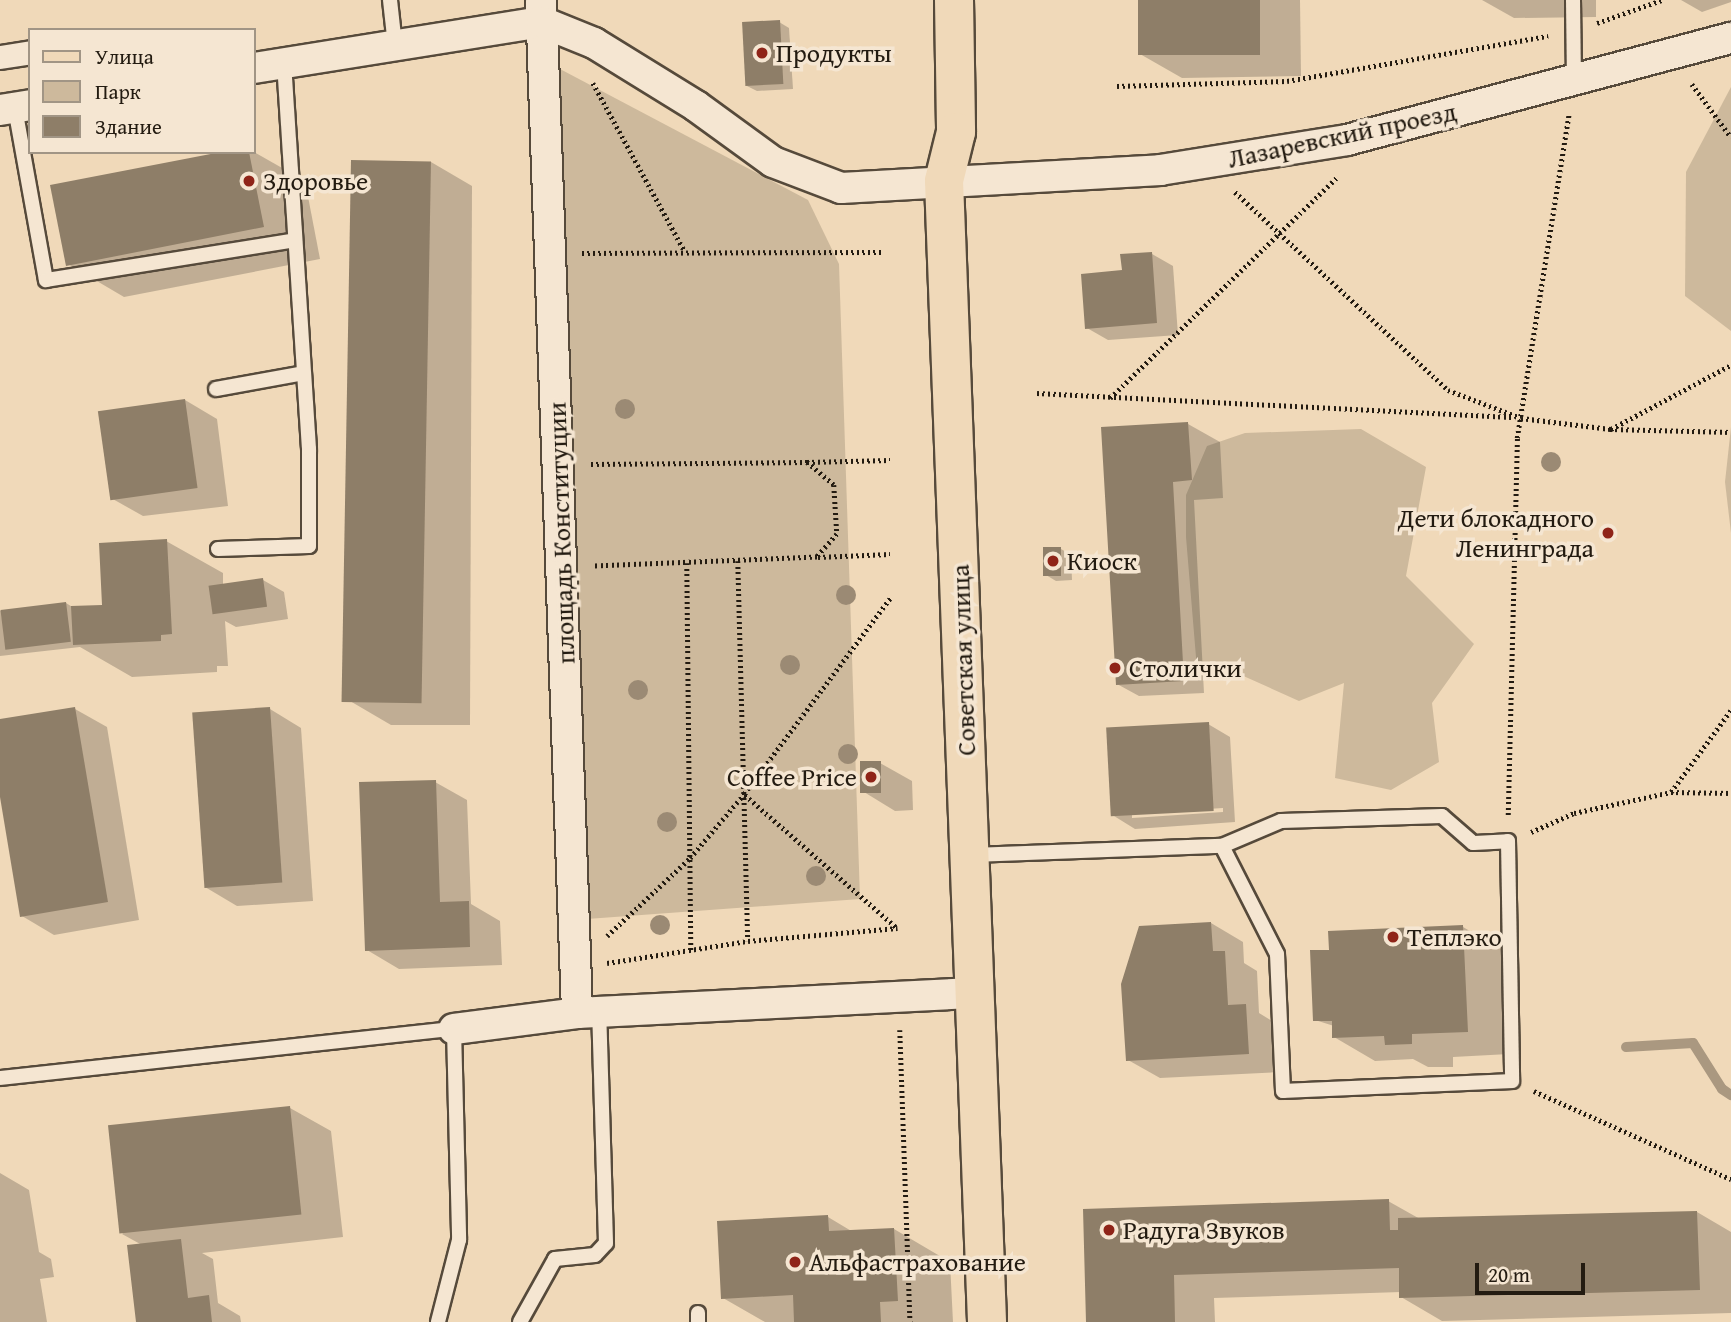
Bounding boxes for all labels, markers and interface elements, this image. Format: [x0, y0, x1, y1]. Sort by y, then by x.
legend [28, 28, 256, 154]
place label: Продукты [776, 37, 892, 69]
text: Улица [95, 41, 154, 72]
marker: Продукты [754, 45, 770, 61]
text: Парк [95, 76, 141, 107]
street label: Лазаревский проезд [1225, 96, 1459, 174]
text: Здание [95, 111, 162, 142]
place label: Здоровье [263, 165, 368, 197]
marker: Здоровье [241, 173, 257, 189]
street label: площадь Конституции [541, 401, 581, 665]
place label: Дети блокадного Ленинграда [1398, 502, 1594, 564]
marker: Дети блокадного Ленинграда [1600, 525, 1616, 541]
place label: Киоск [1067, 545, 1137, 577]
marker: Киоск [1045, 553, 1061, 569]
street label: Советская улица [944, 564, 982, 756]
place label: Столички [1129, 652, 1242, 684]
marker: Столички [1107, 660, 1123, 676]
place label: Coffee Price [727, 761, 857, 793]
marker: Coffee Price [863, 769, 879, 785]
place label: Теплэко [1407, 921, 1502, 953]
marker: Теплэко [1385, 929, 1401, 945]
place label: Радуга Звуков [1123, 1214, 1285, 1246]
marker: Радуга Звуков [1101, 1222, 1117, 1238]
place label: Альфастрахование [809, 1246, 1026, 1278]
scale bar [1479, 1248, 1589, 1292]
marker: Альфастрахование [787, 1254, 803, 1270]
text: 20 m [1488, 1259, 1530, 1290]

